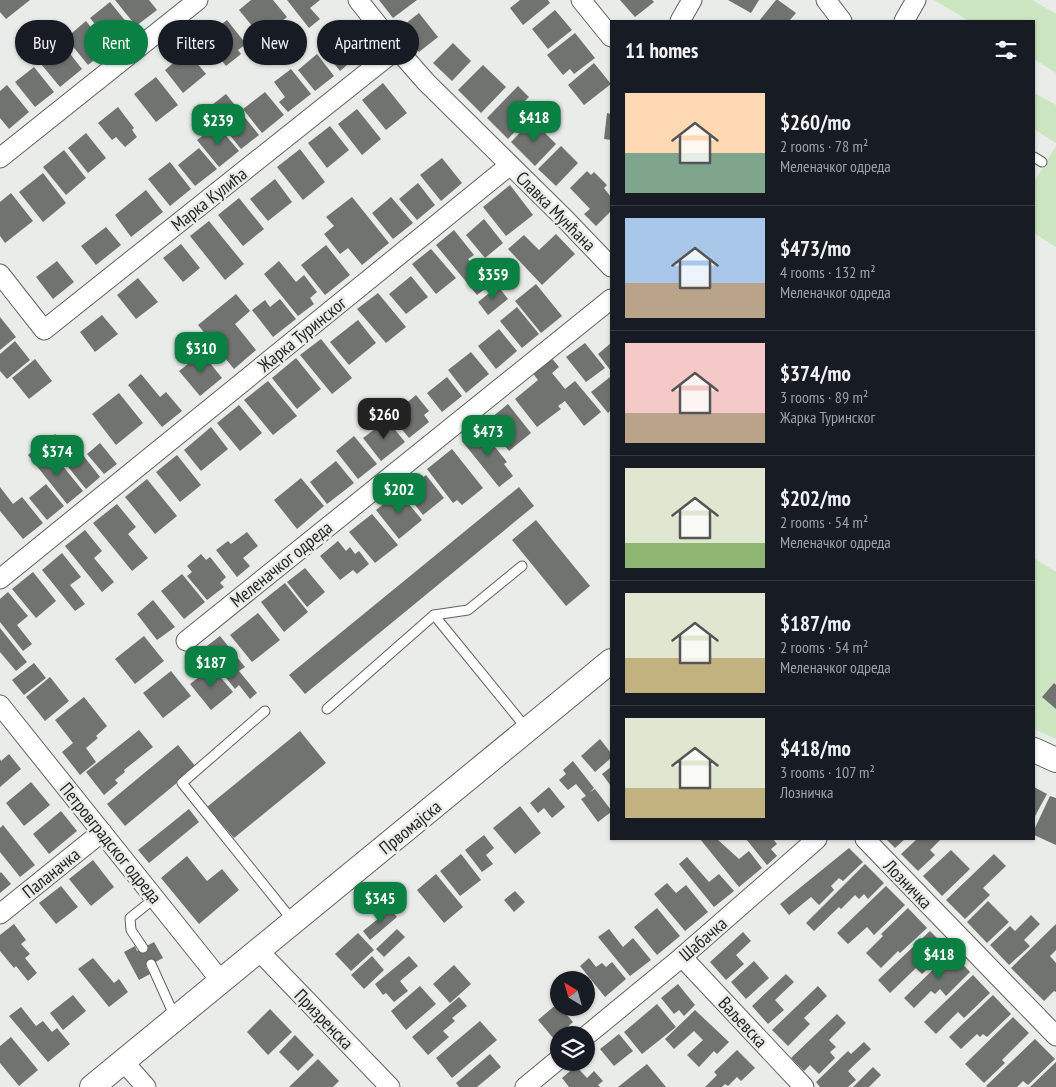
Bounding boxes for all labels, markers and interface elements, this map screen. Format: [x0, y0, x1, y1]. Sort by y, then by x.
chip: Buy [15, 20, 74, 65]
chip: Rent [84, 20, 148, 65]
chip: Filters [158, 20, 233, 65]
chip: New [243, 20, 307, 65]
chip: Apartment [317, 20, 419, 65]
icon: filters [992, 36, 1020, 64]
text: 11 homes [625, 37, 698, 64]
pin: $418 [504, 100, 564, 143]
pin: $239 [188, 104, 248, 146]
text: $418 [519, 107, 549, 127]
text: $260/mo [780, 109, 851, 136]
text: $239 [203, 110, 233, 130]
icon: home [665, 113, 725, 173]
text: 2 rooms · 78 m² [780, 136, 868, 156]
text: Меленачког одреда [780, 156, 891, 176]
street label: Марка Кулића [166, 162, 252, 236]
street label: Славка Мунћана [511, 166, 601, 256]
text: $473/mo [780, 235, 851, 262]
icon: home [665, 238, 725, 298]
pin: $359 [463, 258, 523, 300]
text: 4 rooms · 132 m² [780, 262, 876, 282]
text: $359 [478, 264, 508, 284]
text: Меленачког одреда [780, 282, 891, 302]
street label: Жарка Туринског [252, 291, 351, 377]
pin: $310 [171, 332, 231, 374]
text: $310 [186, 338, 216, 358]
text: $374/mo [780, 360, 851, 387]
icon: home [665, 363, 725, 423]
text: 3 rooms · 89 m² [780, 387, 868, 407]
pin: $260 [354, 398, 414, 440]
text: $260 [369, 404, 399, 424]
text: Жарка Туринског [780, 407, 875, 427]
pin: $473 [458, 414, 518, 457]
text: $473 [473, 421, 503, 441]
pin: $374 [27, 434, 87, 477]
text: $374 [42, 441, 72, 461]
pin: $202 [369, 472, 429, 515]
text: $202 [384, 479, 414, 499]
text: $202/mo [780, 485, 851, 512]
icon: home [665, 488, 725, 548]
text: 2 rooms · 54 m² [780, 512, 868, 532]
street label: Меленачког одреда [225, 516, 337, 612]
text: Меленачког одреда [780, 532, 891, 552]
text: $187/mo [780, 610, 851, 637]
icon: home [665, 613, 725, 673]
text: 2 rooms · 54 m² [780, 637, 868, 657]
pin: $187 [181, 646, 241, 688]
text: $187 [196, 652, 226, 672]
text: Меленачког одреда [780, 657, 891, 677]
text: $418/mo [780, 735, 851, 762]
icon: home [665, 738, 725, 798]
text: 3 rooms · 107 m² [780, 762, 875, 782]
street label: Петровградског одреда [55, 778, 167, 908]
text: Лозничка [780, 782, 833, 802]
street label: Првомајска [374, 795, 446, 859]
street label: Паланачка [18, 843, 84, 903]
street label: Лозничка [878, 854, 937, 914]
pin: $345 [350, 882, 410, 924]
text: $345 [365, 888, 395, 908]
street label: Шабачка [674, 912, 732, 966]
pin: $418 [909, 938, 969, 980]
text: $418 [924, 944, 954, 964]
north arrow [550, 971, 595, 1016]
map controls [550, 971, 595, 1071]
street label: Призренска [290, 984, 358, 1054]
street label: Ваљевска [714, 992, 772, 1052]
button: layers [550, 1026, 595, 1071]

